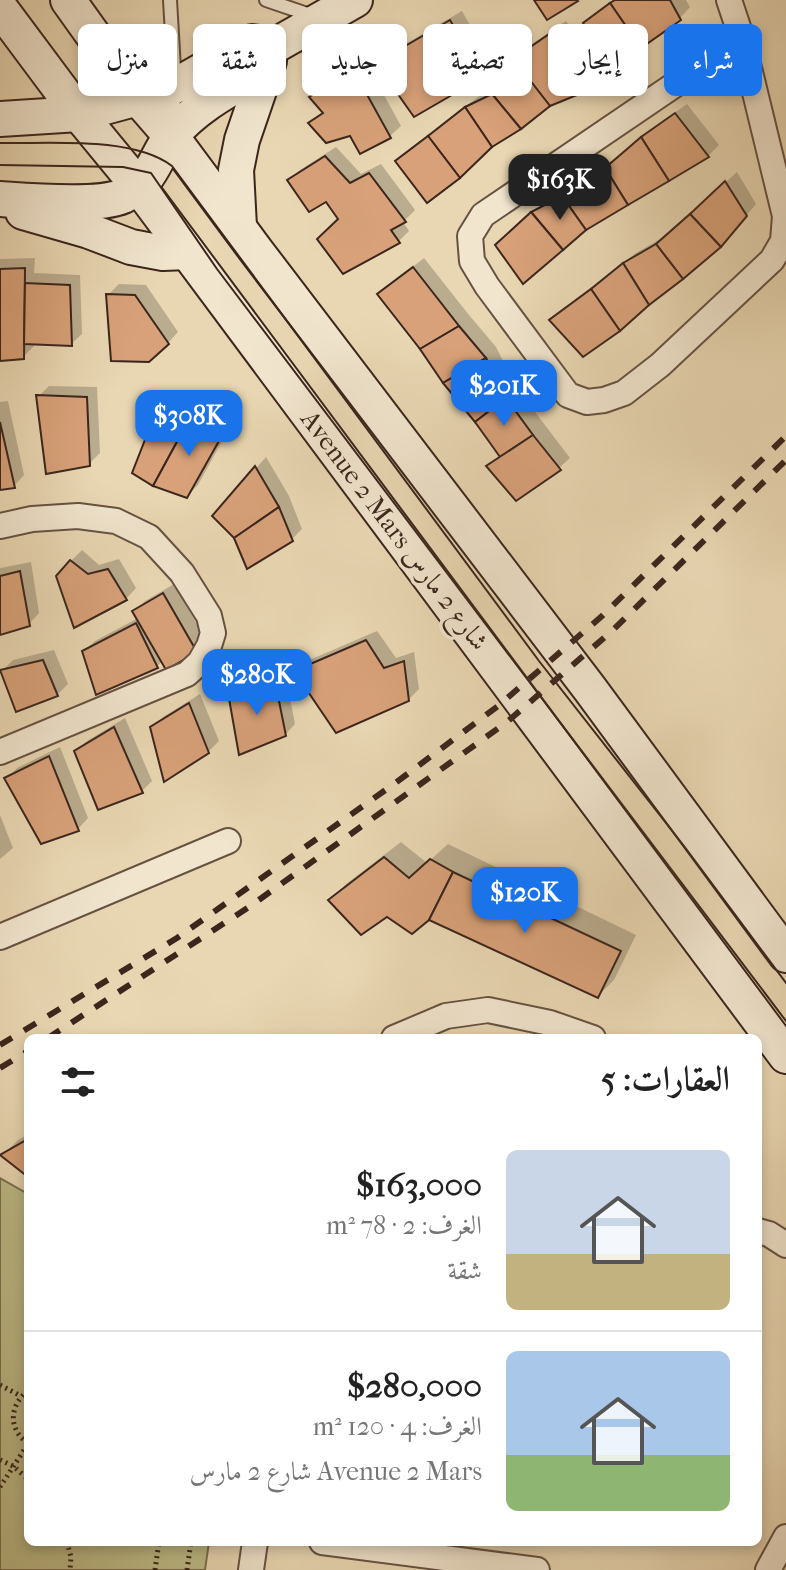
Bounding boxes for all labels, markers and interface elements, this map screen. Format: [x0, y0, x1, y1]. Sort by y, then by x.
chip: منزل [78, 24, 177, 96]
chip: شقة [193, 24, 286, 96]
chip: جديد [302, 24, 407, 96]
chip: تصفية [423, 24, 532, 96]
chip: إيجار [548, 24, 648, 96]
chip: شراء [664, 24, 762, 96]
pin: $163K [504, 154, 616, 222]
text: $163K [526, 164, 594, 195]
pin: $201K [448, 360, 560, 428]
text: $201K [469, 370, 539, 401]
pin: $308K [133, 390, 245, 458]
text: $308K [153, 400, 225, 431]
street label: Avenue 2 Mars شارع 2 مارس [289, 403, 495, 660]
pin: $280K [201, 649, 313, 717]
text: $280K [220, 659, 294, 690]
pin: $120K [469, 867, 581, 935]
text: $120K [490, 877, 560, 908]
text: العقارات: 5 [601, 1059, 730, 1099]
icon: filters [56, 1060, 100, 1104]
text: $163,000 [356, 1165, 482, 1205]
icon: home [570, 1182, 666, 1278]
text: الغرف: 2 · 78 m² [326, 1210, 482, 1241]
text: شقة [448, 1255, 482, 1286]
text: $280,000 [347, 1366, 482, 1406]
icon: home [570, 1383, 666, 1479]
text: الغرف: 4 · 120 m² [313, 1411, 482, 1442]
text: Avenue 2 Mars شارع 2 مارس [190, 1456, 482, 1487]

